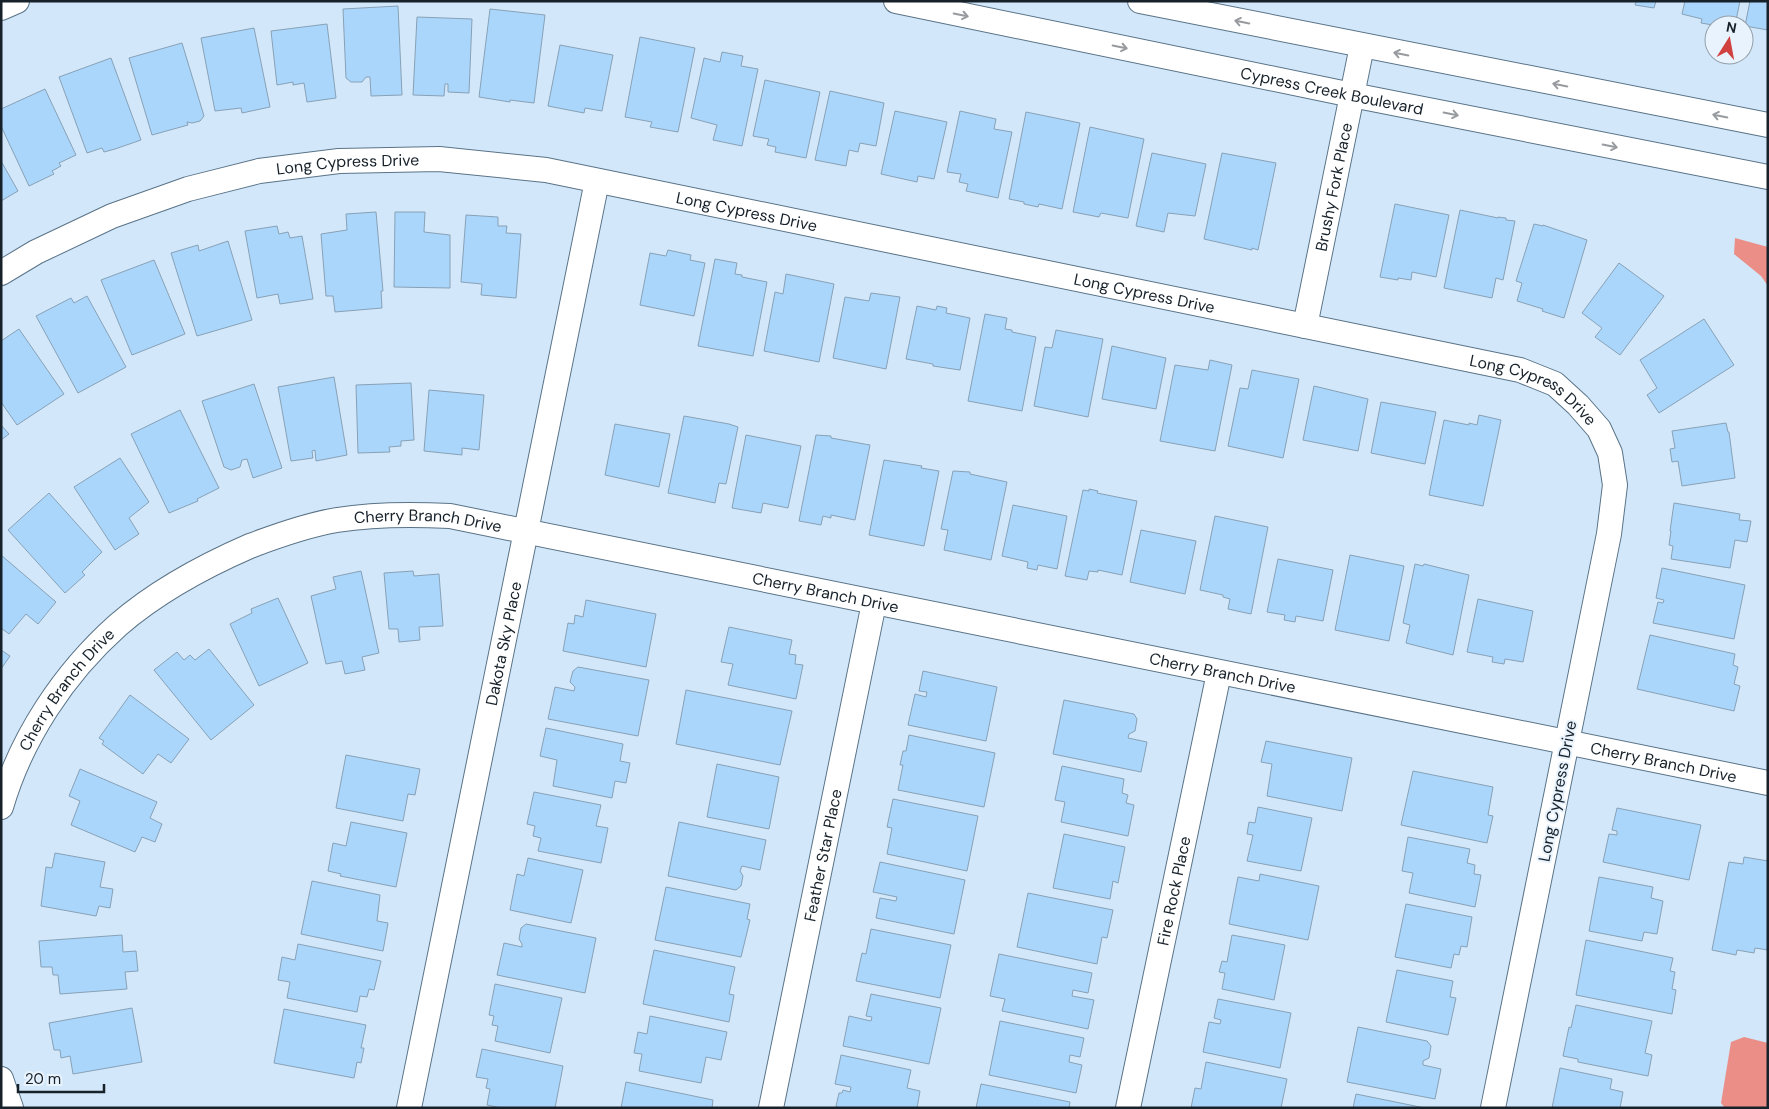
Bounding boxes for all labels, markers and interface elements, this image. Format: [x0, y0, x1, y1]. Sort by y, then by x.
one-way arrow [952, 10, 968, 20]
north arrow [1704, 15, 1754, 65]
one-way arrow [1234, 17, 1250, 26]
text: N [1725, 17, 1738, 37]
one-way arrow [1112, 43, 1128, 52]
one-way arrow [1393, 48, 1409, 58]
street label: Cypress Creek Boulevard [1238, 62, 1425, 120]
one-way arrow [1553, 80, 1569, 89]
one-way arrow [1442, 110, 1458, 120]
one-way arrow [1712, 111, 1728, 120]
street label: Brushy Fork Place [1310, 121, 1357, 253]
one-way arrow [1602, 141, 1618, 151]
street label: Long Cypress Drive [275, 149, 419, 180]
street label: Long Cypress Drive [674, 187, 819, 236]
street label: Long Cypress Drive [1072, 269, 1217, 318]
street label: Long Cypress Drive [1468, 350, 1601, 430]
street label: Cherry Branch Drive [353, 505, 504, 537]
street label: Cherry Branch Drive [751, 568, 901, 618]
street label: Dakota Sky Place [481, 580, 527, 707]
street label: Cherry Branch Drive [14, 624, 119, 755]
street label: Cherry Branch Drive [1147, 648, 1298, 698]
street label: Long Cypress Drive [1534, 719, 1581, 863]
street label: Cherry Branch Drive [1589, 737, 1739, 787]
street label: Feather Star Place [799, 787, 847, 923]
street label: Fire Rock Place [1152, 834, 1196, 947]
scale bar [18, 1062, 104, 1094]
text: 20 m [25, 1069, 61, 1089]

